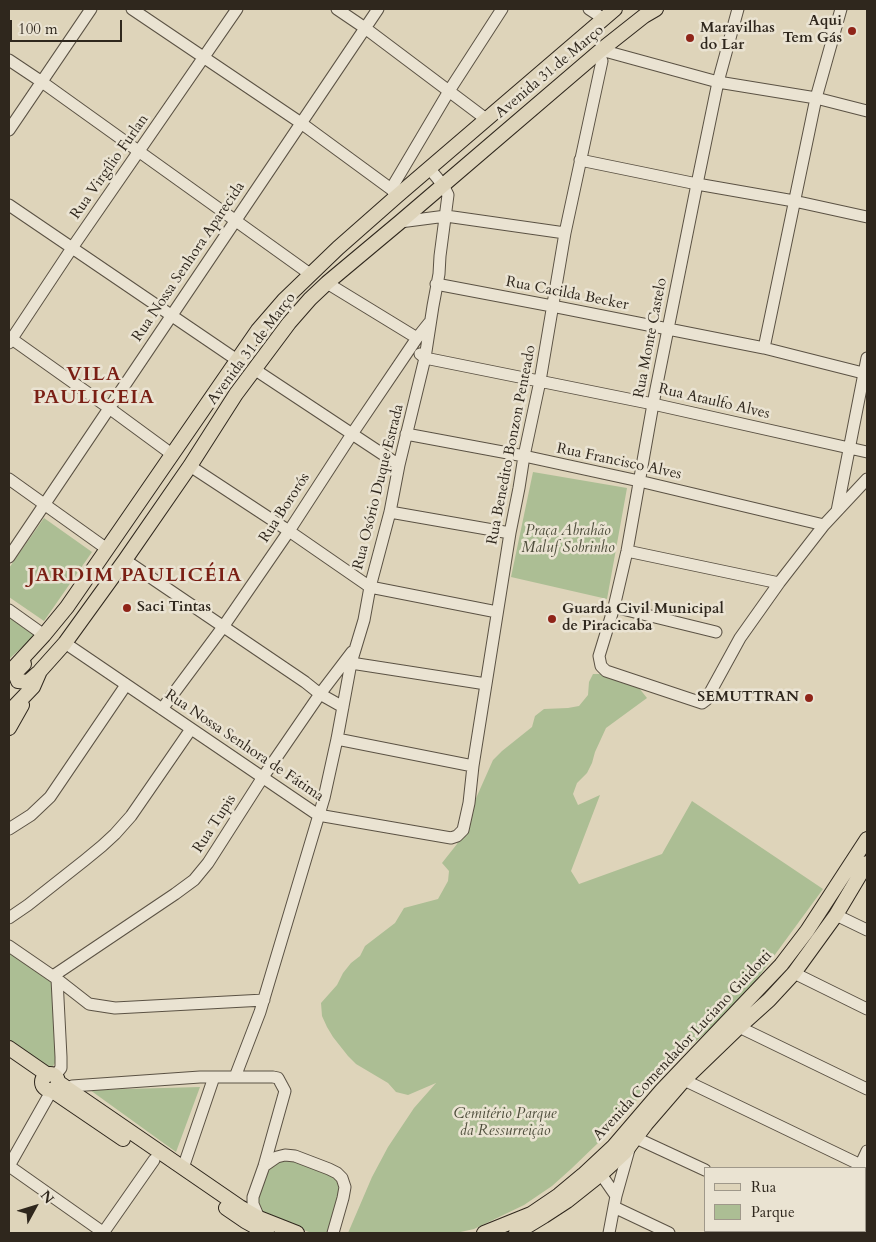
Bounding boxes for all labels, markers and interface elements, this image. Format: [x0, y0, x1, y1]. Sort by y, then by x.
scale bar [12, 10, 125, 42]
place label: Aqui Tem Gás [782, 13, 842, 48]
text: 100 m [18, 19, 58, 39]
place label: Maravilhas do Lar [700, 20, 775, 55]
street label: Avenida 31 de Março [492, 22, 608, 122]
marker: Aqui Tem Gás [846, 25, 858, 37]
marker: Maravilhas do Lar [684, 32, 696, 44]
street label: Rua Virgílio Furlan [67, 111, 153, 223]
street label: Rua Nossa Senhora Aparecida [129, 179, 249, 345]
street label: Rua Cacilda Becker [504, 273, 630, 315]
street label: Rua Monte Castelo [631, 276, 671, 400]
street label: Avenida 31 de Março [204, 289, 300, 409]
street label: Rua Benedito Bonzon Penteado [484, 344, 540, 546]
district label: VILA PAULICEIA [32, 363, 156, 410]
street label: Rua Ataulfo Alves [657, 380, 771, 424]
street label: Rua Osório Duque Estrada [350, 402, 408, 572]
street label: Rua Francisco Alves [555, 440, 683, 484]
street label: Rua Bororós [256, 470, 314, 546]
park label: Praça Abrahão Maluf Sobrinho [521, 523, 615, 558]
district label: JARDIM PAULICÉIA [25, 564, 245, 588]
place label: Saci Tintas [137, 599, 211, 617]
place label: Guarda Civil Municipal de Piracicaba [562, 601, 724, 636]
marker: Saci Tintas [121, 602, 133, 614]
marker: Guarda Civil Municipal de Piracicaba [546, 613, 558, 625]
street label: Rua Nossa Senhora de Fátima [161, 686, 327, 806]
place label: SEMUTTRAN [697, 689, 799, 707]
marker: SEMUTTRAN [803, 692, 815, 704]
street label: Rua Tupis [190, 792, 240, 856]
street label: Avenida Comendador Luciano Guidotti [590, 947, 776, 1145]
park label: Cemitério Parque da Ressurreição [453, 1106, 557, 1141]
legend [704, 1167, 866, 1232]
text: Rua [751, 1177, 776, 1197]
north arrow [10, 1182, 60, 1232]
text: N [36, 1187, 58, 1208]
text: Parque [751, 1202, 795, 1222]

